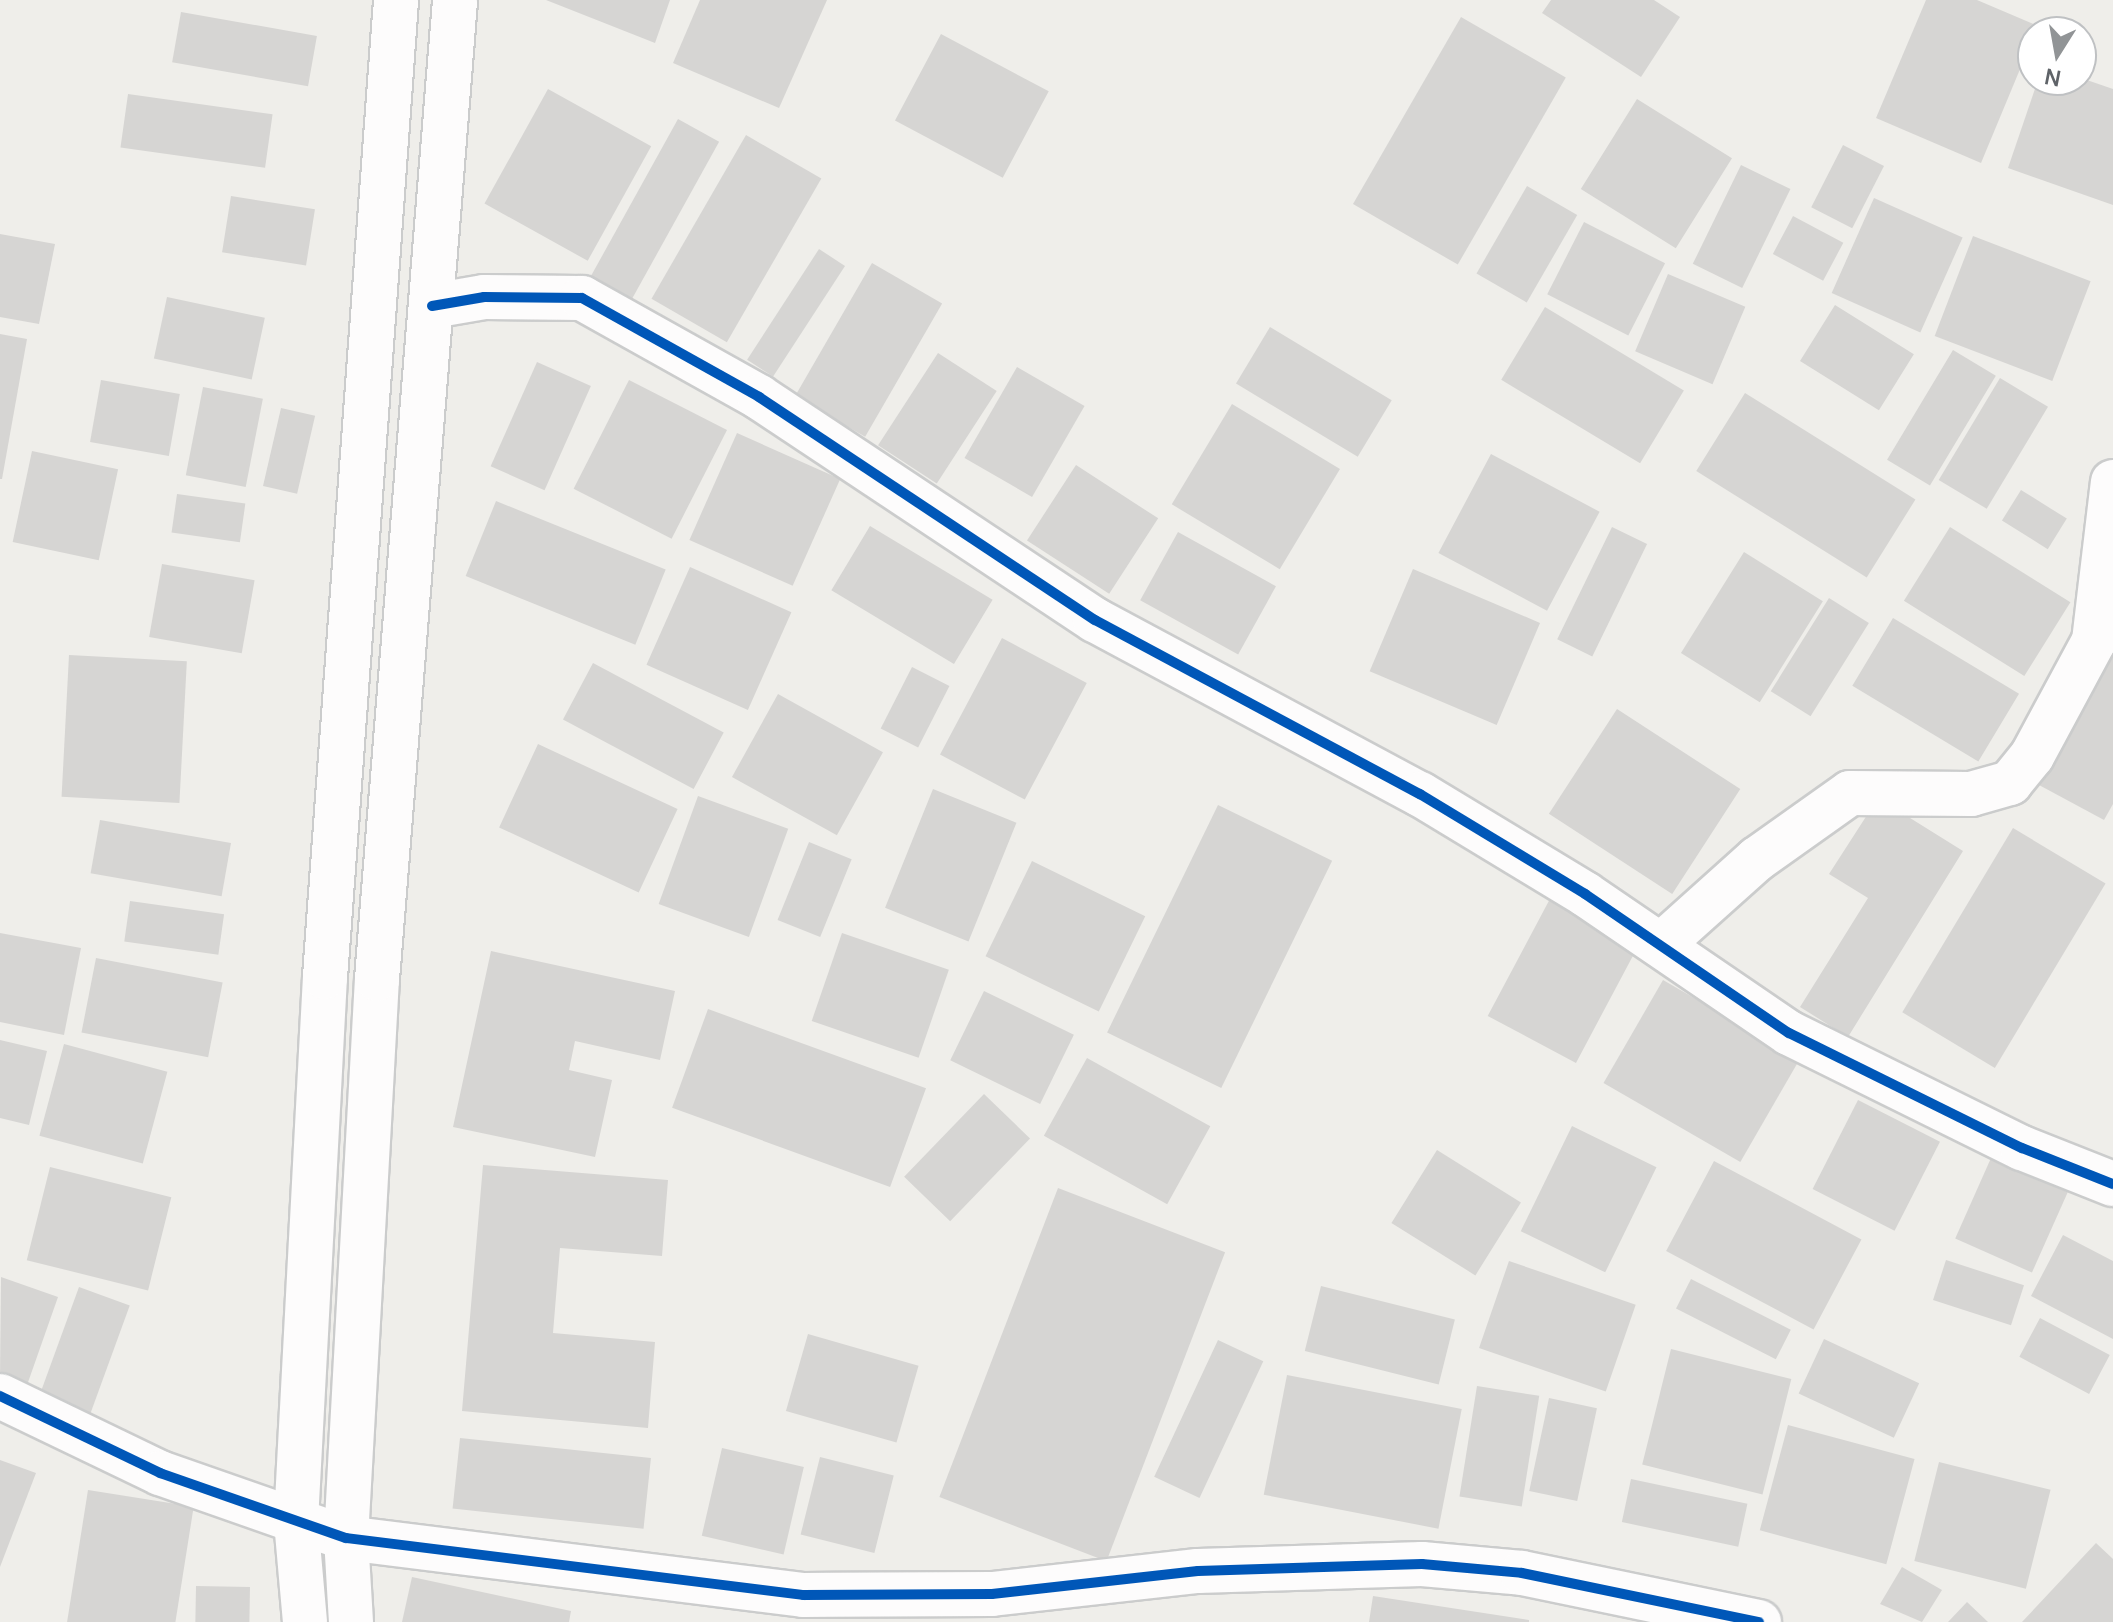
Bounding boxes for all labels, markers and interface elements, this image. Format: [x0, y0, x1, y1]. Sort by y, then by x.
north arrow [2017, 16, 2097, 96]
text: N [2042, 61, 2063, 94]

